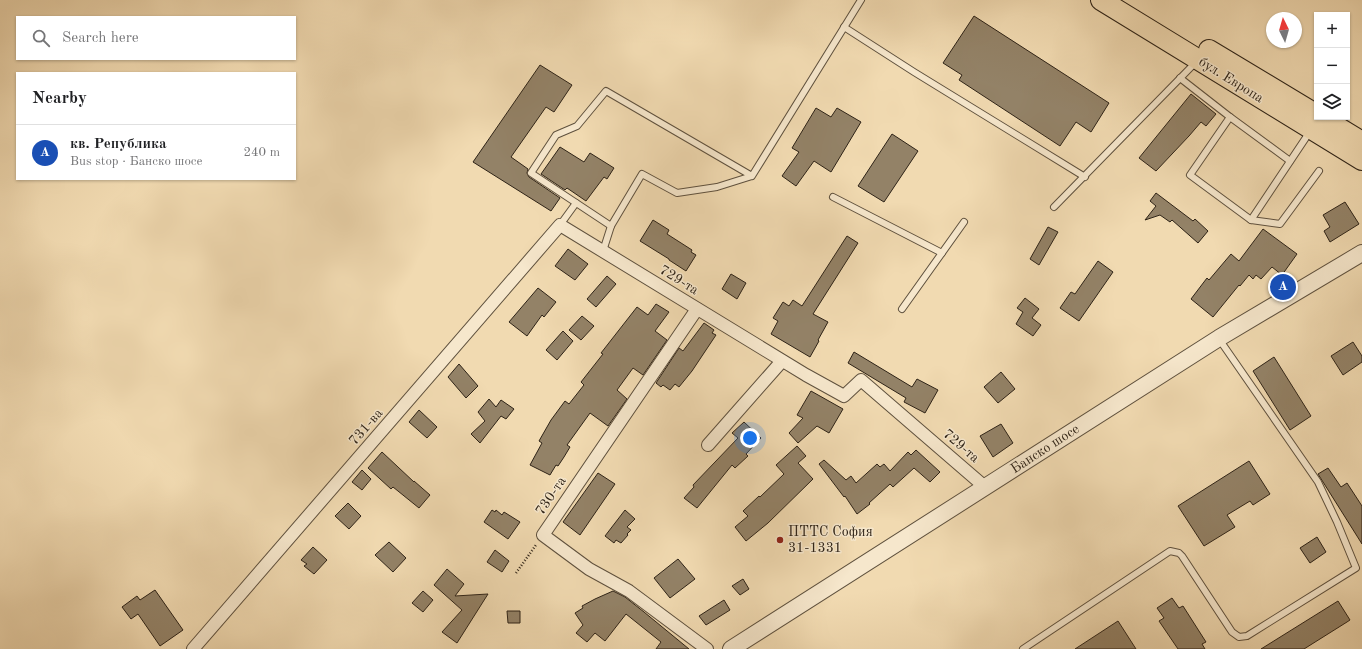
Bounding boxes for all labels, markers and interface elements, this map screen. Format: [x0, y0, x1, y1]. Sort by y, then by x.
north arrow [1266, 12, 1302, 48]
map controls [1314, 12, 1350, 120]
button: + [1314, 12, 1350, 48]
search box [16, 16, 296, 60]
icon: search [30, 27, 52, 49]
text: Search here [62, 31, 139, 46]
button: − [1314, 48, 1350, 84]
street label: бул. Европа [1196, 55, 1266, 105]
button: layers [1314, 84, 1350, 120]
text: Nearby [32, 90, 87, 107]
text: кв. Република [70, 137, 167, 152]
text: A [40, 146, 50, 159]
text: 240 m [243, 146, 280, 159]
text: Bus stop · Банско шосе [70, 155, 203, 168]
street label: 729-та [657, 263, 701, 297]
pin: A [1270, 272, 1296, 302]
street label: 731-ва [347, 406, 385, 448]
street label: Банско шосе [1008, 422, 1082, 476]
street label: 729-та [940, 427, 982, 465]
your location [740, 428, 760, 448]
street label: 730-та [533, 474, 569, 518]
place label: ПТТС София 31-1331 [788, 525, 873, 555]
marker: ПТТС София 31-1331 [775, 535, 785, 545]

